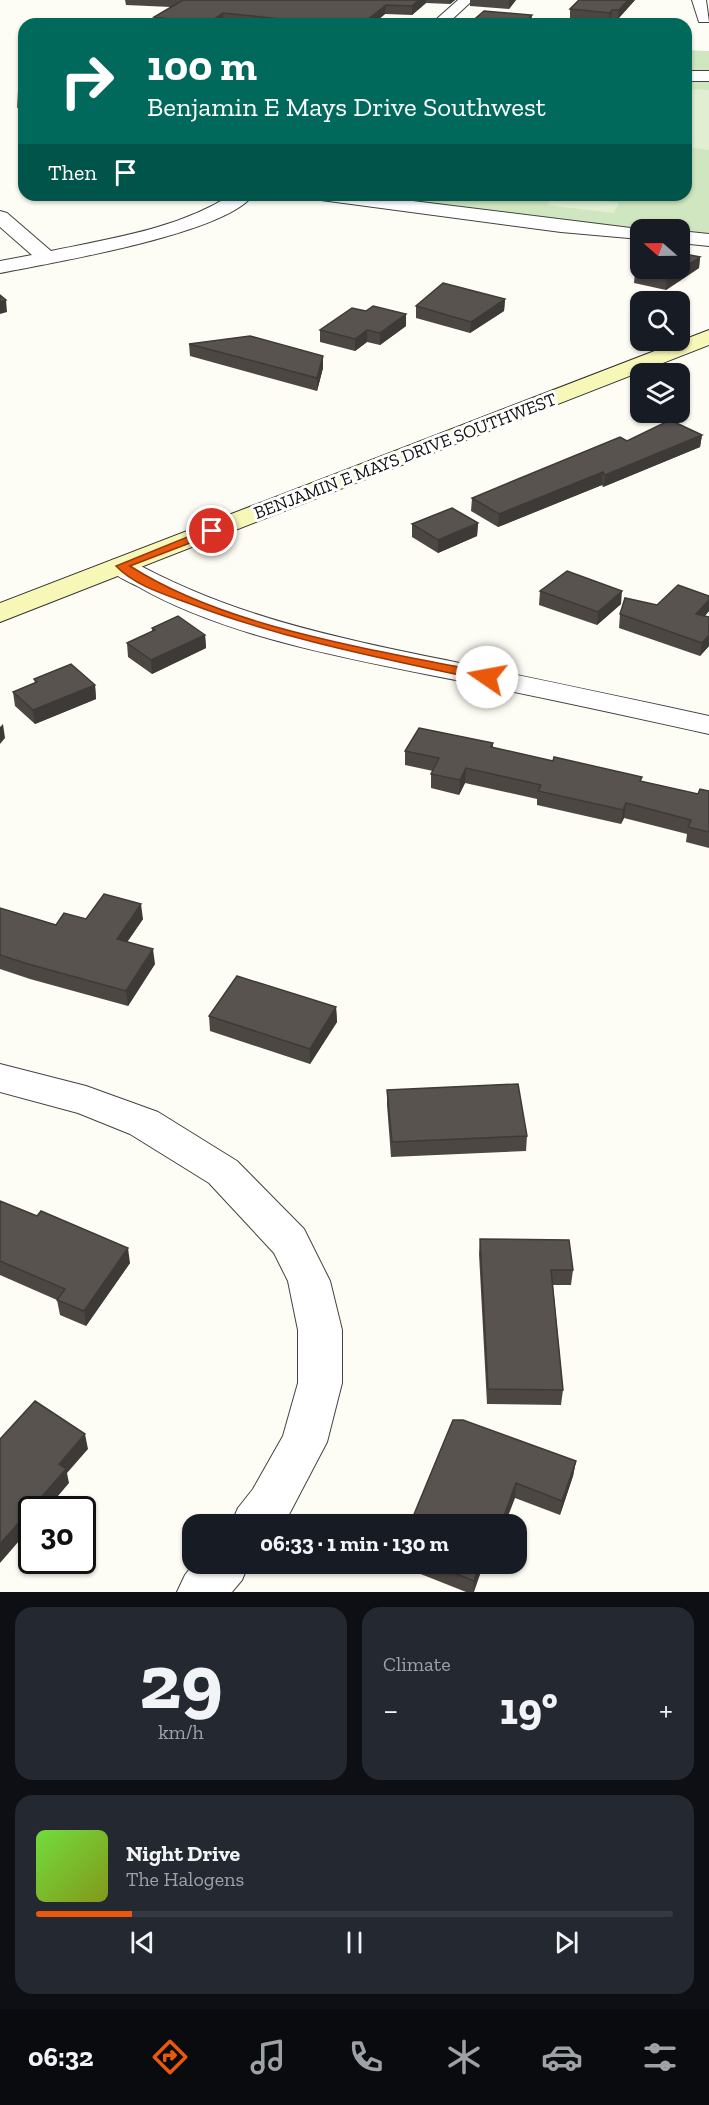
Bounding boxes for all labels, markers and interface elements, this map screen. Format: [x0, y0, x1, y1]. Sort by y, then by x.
text: 100 m [147, 40, 257, 91]
icon: right [48, 42, 126, 120]
text: Benjamin E Mays Drive Southwest [147, 91, 546, 123]
icon: arrive [109, 156, 142, 189]
text: Then [48, 159, 97, 186]
north arrow [630, 219, 690, 279]
map controls [630, 219, 690, 423]
button: search [630, 291, 690, 351]
button: layers [630, 363, 690, 423]
street label: BENJAMIN E MAYS DRIVE SOUTHWEST [251, 388, 559, 524]
pin [186, 505, 237, 556]
icon: arrive [195, 514, 228, 547]
position arrow [455, 645, 519, 709]
speed limit sign: 30 [18, 1496, 96, 1574]
text: 06:33 · 1 min · 130 m [260, 1530, 449, 1557]
text: 29 [139, 1634, 223, 1728]
text: Climate [383, 1652, 451, 1676]
text: 19° [500, 1682, 558, 1736]
text: − [383, 1690, 398, 1729]
text: + [659, 1690, 673, 1729]
text: km/h [158, 1720, 204, 1744]
text: Night Drive [126, 1840, 240, 1867]
text: The Halogens [126, 1867, 244, 1891]
icon: previous [126, 1926, 159, 1959]
icon: pause [338, 1926, 371, 1959]
icon: next [550, 1926, 583, 1959]
icon: directions [149, 2036, 191, 2078]
icon: music [247, 2036, 289, 2078]
icon: phone [345, 2036, 387, 2078]
icon: climate [443, 2036, 485, 2078]
icon: car [541, 2036, 583, 2078]
icon: filters [639, 2036, 681, 2078]
text: 06:32 [28, 2041, 94, 2073]

